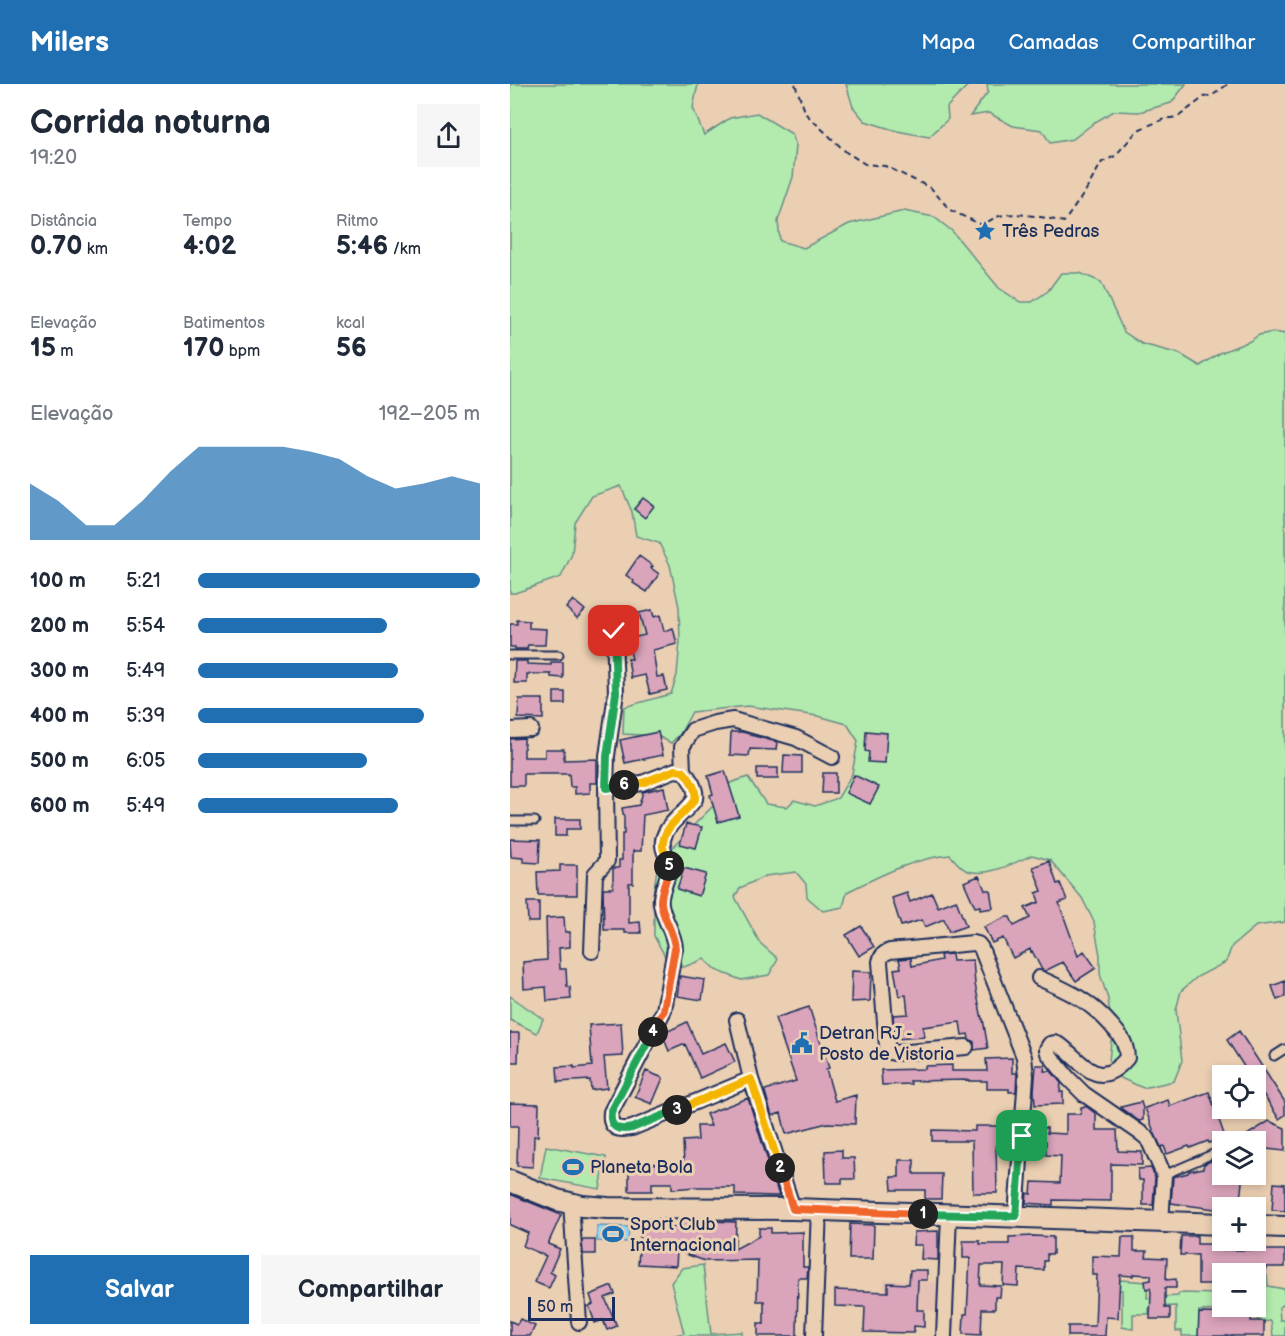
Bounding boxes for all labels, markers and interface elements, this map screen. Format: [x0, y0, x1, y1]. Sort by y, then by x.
text: Milers [30, 26, 109, 59]
text: Mapa [921, 30, 975, 55]
text: Camadas [1008, 30, 1099, 55]
text: Compartilhar [1132, 30, 1255, 55]
text: Corrida noturna [30, 103, 271, 143]
button: share [417, 104, 480, 167]
text: 19:20 [30, 146, 77, 170]
text: Distância [30, 212, 97, 231]
text: Tempo [183, 212, 232, 231]
text: Ritmo [336, 212, 378, 231]
place icon: Três Pedras [973, 219, 997, 243]
place label: Três Pedras [1002, 221, 1100, 242]
text: 0.70 [30, 231, 82, 262]
text: 4:02 [183, 231, 236, 262]
text: 5:46 [336, 231, 388, 262]
text: km [82, 240, 108, 259]
text: /km [388, 240, 421, 259]
text: Elevação [30, 314, 97, 333]
text: Batimentos [183, 314, 265, 333]
text: kcal [336, 314, 365, 333]
text: 15 [30, 333, 56, 364]
text: 170 [183, 333, 225, 364]
text: 56 [336, 333, 367, 364]
text: m [56, 342, 74, 361]
text: bpm [225, 342, 260, 361]
text: Elevação [30, 402, 113, 426]
text: 192–205 m [379, 402, 480, 426]
text: 100 m [30, 569, 86, 593]
text: 5:21 [126, 569, 161, 593]
pin [588, 605, 639, 656]
text: 200 m [30, 614, 89, 638]
text: 5:54 [126, 614, 165, 638]
icon: check [597, 614, 630, 647]
text: 300 m [30, 659, 89, 683]
text: 5:49 [126, 659, 165, 683]
text: 400 m [30, 704, 89, 728]
text: 5:39 [126, 704, 165, 728]
text: 500 m [30, 749, 89, 773]
text: 6:05 [126, 749, 165, 773]
pin: 6 [609, 770, 639, 800]
text: 6 [619, 775, 629, 794]
text: 600 m [30, 794, 90, 818]
text: 5:49 [126, 794, 165, 818]
pin: 5 [654, 851, 684, 881]
text: 5 [664, 856, 674, 875]
pin: 4 [638, 1017, 668, 1047]
text: 4 [648, 1022, 658, 1041]
place label: Detran RJ - Posto de Vistoria [819, 1023, 954, 1065]
public building icon: Detran RJ - Posto de Vistoria [790, 1031, 814, 1055]
map controls [1212, 1065, 1266, 1317]
button: locate [1212, 1065, 1266, 1119]
pin: 3 [662, 1095, 692, 1125]
text: 3 [672, 1100, 682, 1119]
pin [996, 1110, 1047, 1161]
icon: arrive [1005, 1119, 1038, 1152]
button: layers [1212, 1131, 1266, 1185]
pin: 2 [765, 1153, 795, 1183]
sports icon: Planeta Bola [561, 1155, 585, 1179]
place label: Planeta Bola [590, 1157, 693, 1178]
text: 2 [775, 1158, 785, 1177]
button: + [1212, 1197, 1266, 1251]
pin: 1 [908, 1199, 938, 1229]
text: 1 [920, 1204, 926, 1223]
place label: Sport Club Internacional [630, 1214, 737, 1256]
sports icon: Sport Club Internacional [601, 1222, 625, 1246]
button: Salvar [30, 1255, 249, 1324]
button: Compartilhar [261, 1255, 480, 1324]
button: − [1212, 1263, 1266, 1317]
scale bar [528, 1294, 615, 1322]
text: 50 m [537, 1298, 573, 1317]

